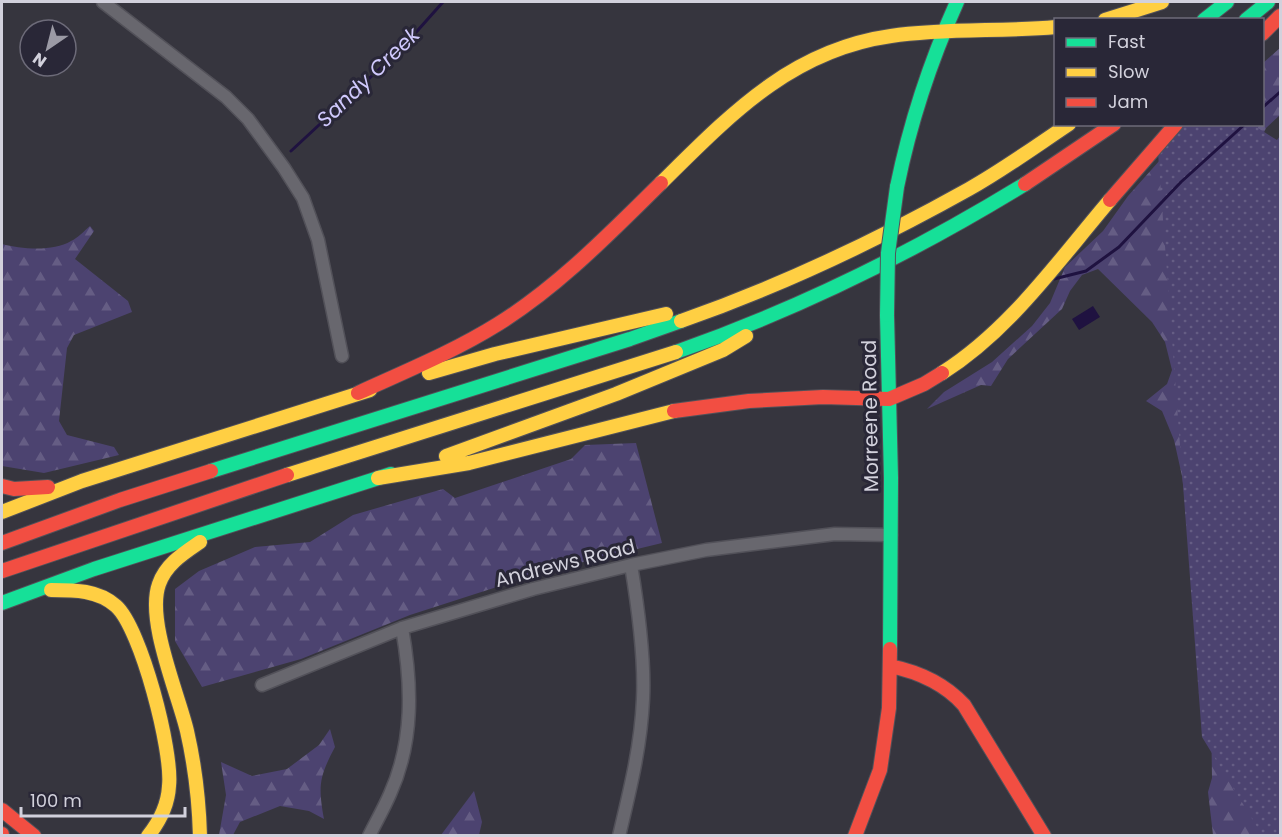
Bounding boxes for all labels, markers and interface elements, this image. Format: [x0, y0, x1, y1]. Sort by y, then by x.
north arrow [18, 18, 78, 78]
legend [1054, 18, 1264, 126]
water label: Sandy Creek [310, 20, 427, 134]
text: Fast [1108, 29, 1145, 54]
text: N [28, 47, 51, 73]
text: Slow [1108, 59, 1150, 84]
text: Jam [1108, 89, 1148, 114]
street label: Morreene Road [855, 340, 885, 492]
street label: Andrews Road [492, 532, 638, 594]
scale bar [21, 780, 184, 818]
text: 100 m [30, 788, 82, 813]

